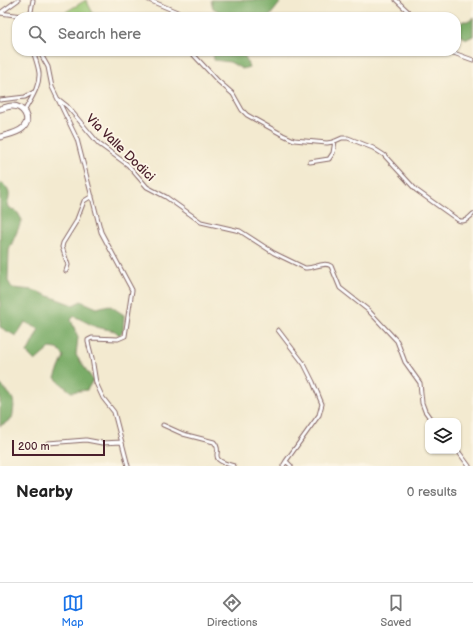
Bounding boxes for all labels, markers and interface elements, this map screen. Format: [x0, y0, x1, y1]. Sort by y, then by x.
search box [12, 12, 461, 56]
icon: search [26, 23, 48, 45]
text: Search here [58, 25, 141, 44]
street label: Via Valle Dodici [82, 111, 158, 185]
map controls [425, 418, 461, 454]
button: layers [425, 418, 461, 454]
scale bar [12, 438, 105, 457]
text: 200 m [18, 440, 50, 453]
text: Nearby [16, 482, 73, 502]
text: 0 results [407, 484, 457, 500]
tab: Map [62, 592, 84, 629]
tab: Directions [207, 592, 257, 629]
tab: Saved [381, 592, 411, 629]

